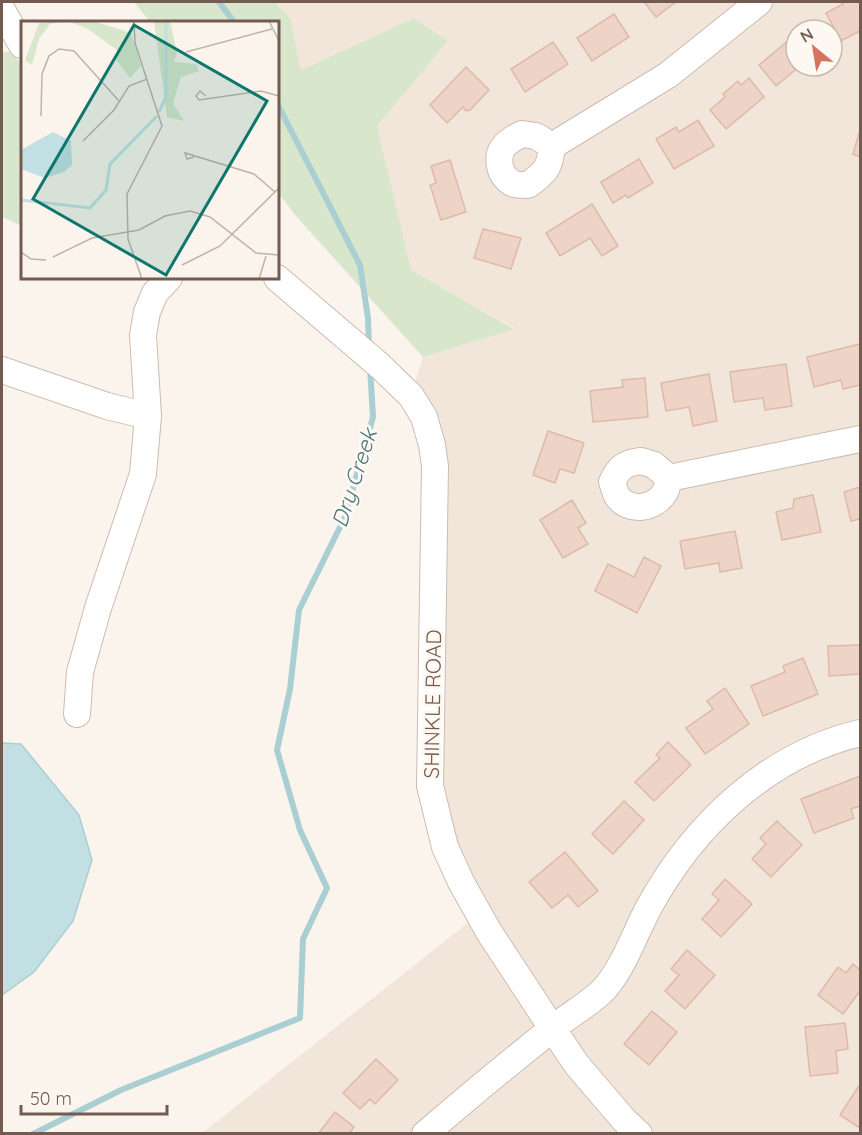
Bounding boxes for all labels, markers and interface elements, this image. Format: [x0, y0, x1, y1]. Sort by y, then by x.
north arrow [784, 18, 844, 78]
inset map [21, 21, 279, 279]
text: N [796, 23, 817, 47]
water label: Dry Creek [325, 423, 384, 531]
street label: SHINKLE ROAD [418, 629, 446, 779]
scale bar [21, 1078, 166, 1116]
text: 50 m [30, 1087, 72, 1110]

